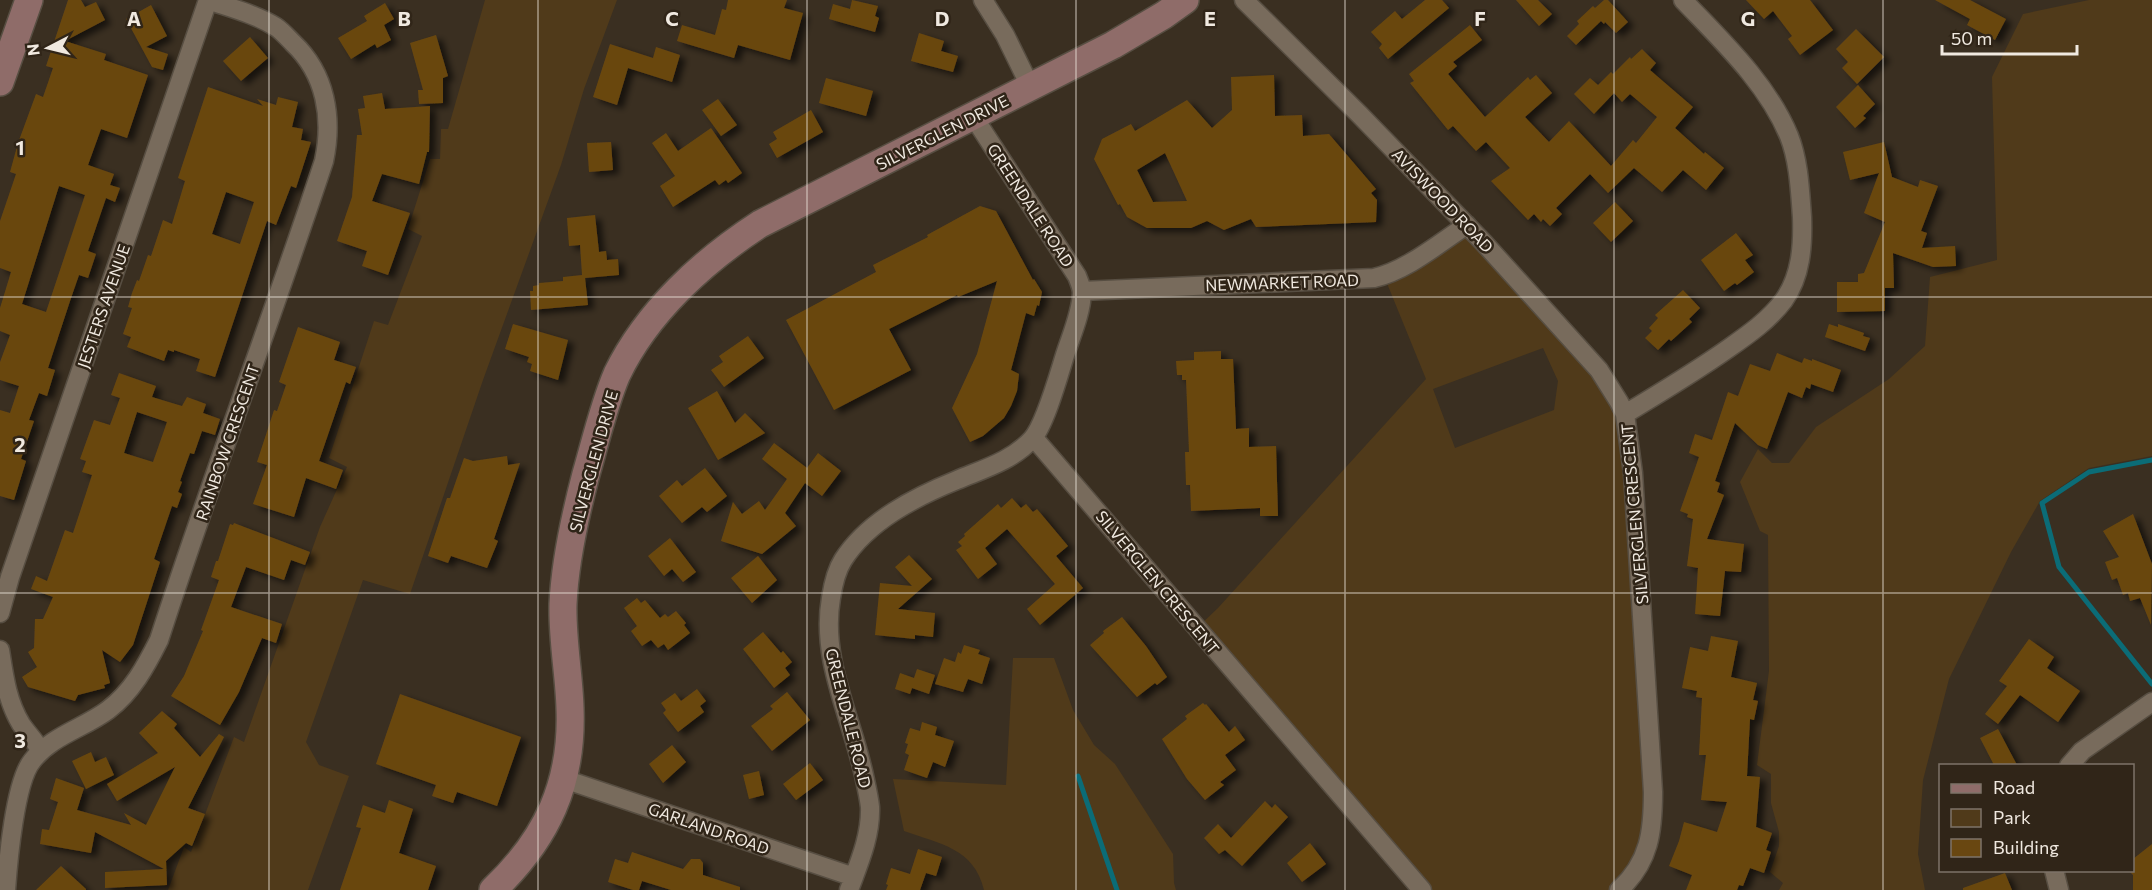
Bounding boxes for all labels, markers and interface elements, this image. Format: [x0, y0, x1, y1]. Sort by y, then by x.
text: A [127, 6, 141, 30]
text: B [397, 6, 411, 30]
text: C [665, 6, 679, 30]
text: D [935, 6, 949, 30]
text: E [1204, 6, 1216, 30]
text: F [1474, 6, 1486, 30]
text: G [1741, 6, 1755, 30]
north arrow [18, 18, 78, 78]
scale bar [1942, 18, 2077, 56]
text: 50 m [1951, 27, 1992, 49]
text: N [22, 43, 43, 57]
street label: SILVERGLEN DRIVE [873, 90, 1011, 174]
text: 1 [15, 135, 25, 159]
street label: GREENDALE ROAD [984, 140, 1078, 270]
street label: AVISWOOD ROAD [1388, 144, 1498, 256]
street label: JESTERS AVENUE [73, 242, 133, 370]
street label: NEWMARKET ROAD [1205, 270, 1359, 294]
street label: RAINBOW CRESCENT [191, 361, 263, 523]
street label: SILVERGLEN DRIVE [565, 388, 621, 534]
street label: SILVERGLEN CRESCENT [1617, 423, 1651, 605]
text: 2 [14, 432, 26, 456]
street label: SILVERGLEN CRESCENT [1092, 506, 1224, 658]
street label: GREENDALE ROAD [822, 646, 876, 790]
text: 3 [14, 728, 26, 752]
legend [1939, 764, 2134, 872]
text: Road [1993, 776, 2035, 798]
street label: GARLAND ROAD [646, 798, 772, 858]
text: Park [1993, 806, 2031, 828]
text: Building [1993, 836, 2059, 858]

